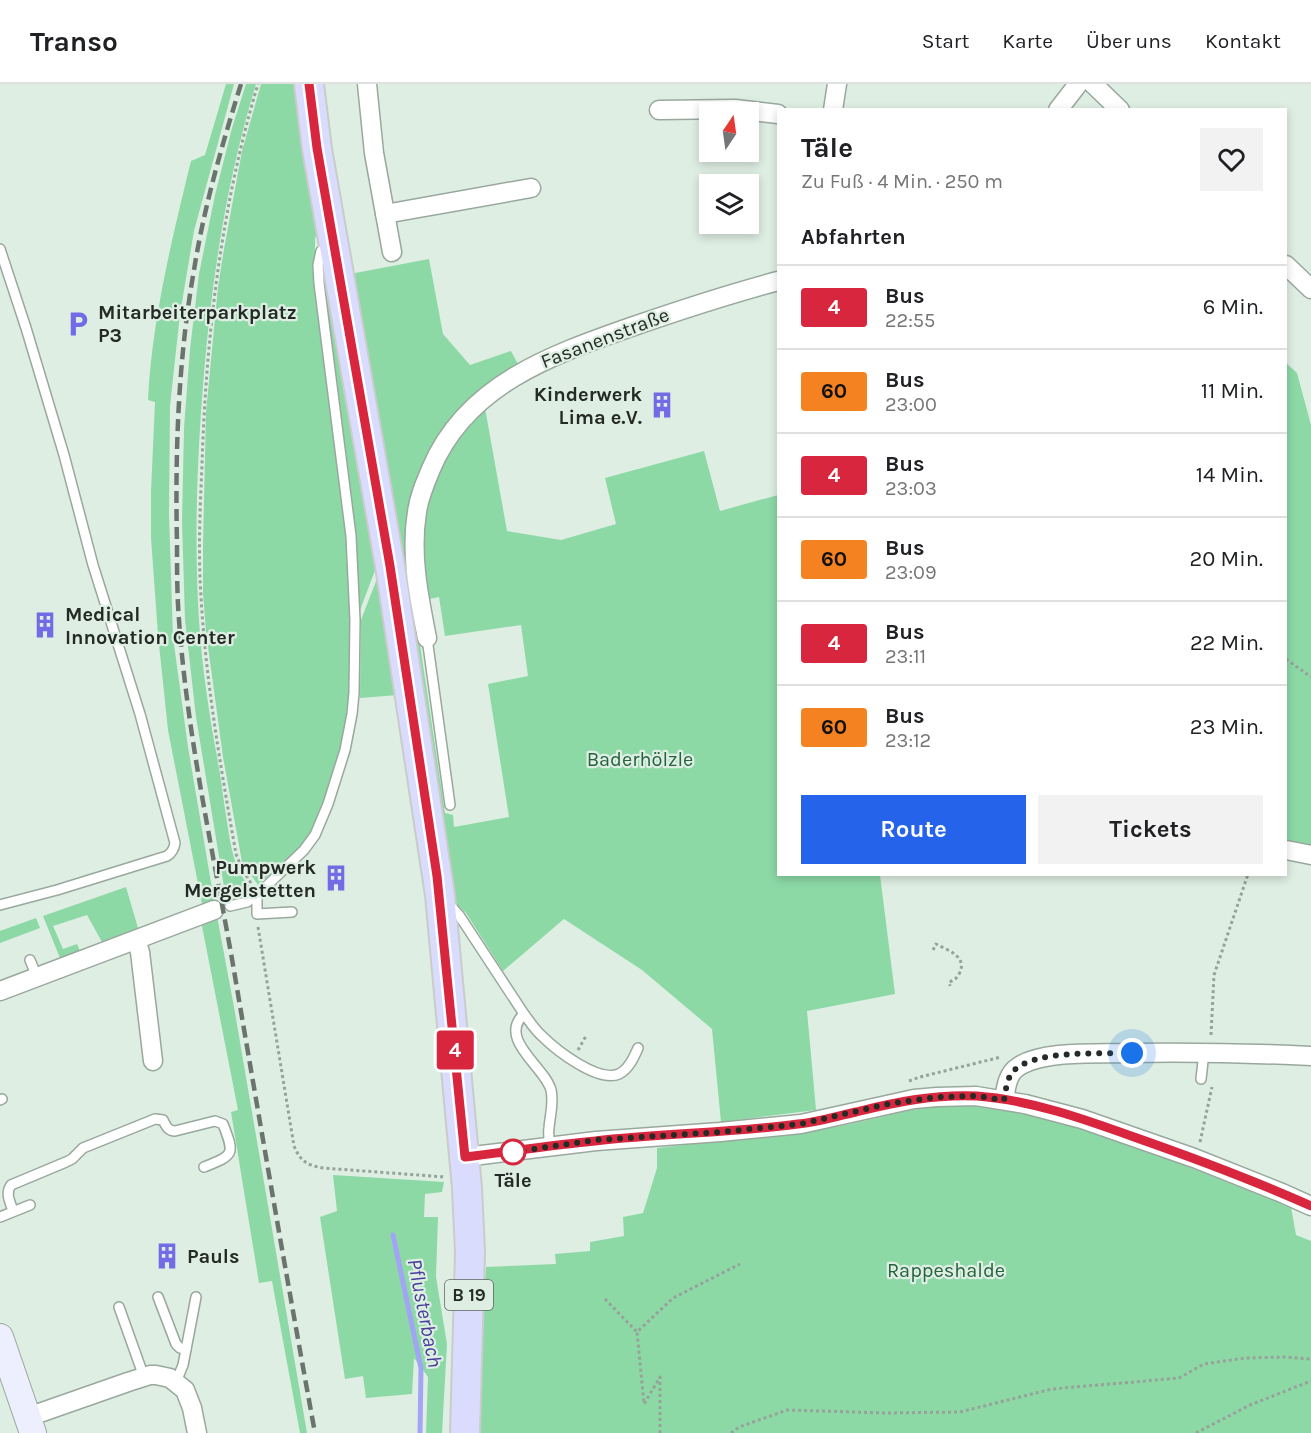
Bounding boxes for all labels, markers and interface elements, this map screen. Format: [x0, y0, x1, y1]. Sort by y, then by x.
text: Transo [30, 25, 118, 58]
text: Start [922, 29, 969, 53]
text: Karte [1002, 29, 1053, 53]
text: Über uns [1086, 29, 1172, 53]
text: Kontakt [1205, 29, 1281, 53]
north arrow [699, 102, 759, 162]
map controls [699, 102, 759, 234]
button: heart [1200, 128, 1263, 191]
text: Täle [801, 131, 853, 164]
text: Zu Fuß · 4 Min. · 250 m [801, 170, 1003, 193]
button: layers [699, 174, 759, 234]
text: Abfahrten [801, 224, 906, 250]
text: Bus [885, 283, 925, 309]
text: 6 Min. [1203, 294, 1263, 320]
text: 4 [828, 295, 840, 319]
place label: Mitarbeiterparkplatz P3 [98, 301, 297, 347]
street label: Fasanenstraße [538, 303, 672, 373]
parking icon: Mitarbeiterparkplatz P3 [63, 309, 93, 339]
text: 22:55 [885, 309, 935, 332]
text: Bus [885, 367, 925, 393]
text: 11 Min. [1201, 378, 1263, 404]
text: 60 [821, 379, 847, 403]
place label: Kinderwerk Lima e.V. [534, 383, 642, 429]
building icon: Kinderwerk Lima e.V. [647, 390, 677, 420]
text: 23:00 [885, 393, 937, 416]
text: Bus [885, 451, 925, 477]
text: 14 Min. [1196, 462, 1263, 488]
text: 4 [828, 463, 840, 487]
text: 23:03 [885, 477, 937, 500]
text: Bus [885, 535, 925, 561]
text: 20 Min. [1190, 546, 1263, 572]
text: 60 [821, 547, 847, 571]
text: 23:09 [885, 561, 936, 584]
place label: Medical Innovation Center [65, 603, 235, 649]
building icon: Medical Innovation Center [30, 610, 60, 640]
text: Bus [885, 619, 925, 645]
text: 22 Min. [1190, 630, 1263, 656]
text: 4 [828, 631, 840, 655]
text: 23:11 [885, 645, 926, 668]
text: Bus [885, 703, 925, 729]
text: 23 Min. [1190, 714, 1263, 740]
text: 60 [821, 715, 847, 739]
text: 23:12 [885, 729, 931, 752]
park label: Baderhölzle [587, 748, 693, 771]
button: Route [801, 795, 1026, 864]
button: Tickets [1038, 795, 1263, 864]
place label: Pumpwerk Mergelstetten [184, 856, 316, 902]
building icon: Pumpwerk Mergelstetten [321, 863, 351, 893]
line badge: 4 [436, 1030, 474, 1070]
text: 4 [449, 1038, 461, 1062]
your location [1117, 1038, 1147, 1068]
marker: Täle [500, 1139, 526, 1165]
place label: Täle [494, 1169, 532, 1192]
building icon: Pauls [152, 1241, 182, 1271]
place label: Pauls [187, 1245, 240, 1268]
water label: Pflusterbach [403, 1256, 447, 1370]
park label: Rappeshalde [887, 1259, 1005, 1282]
road number: B 19 [445, 1280, 493, 1310]

